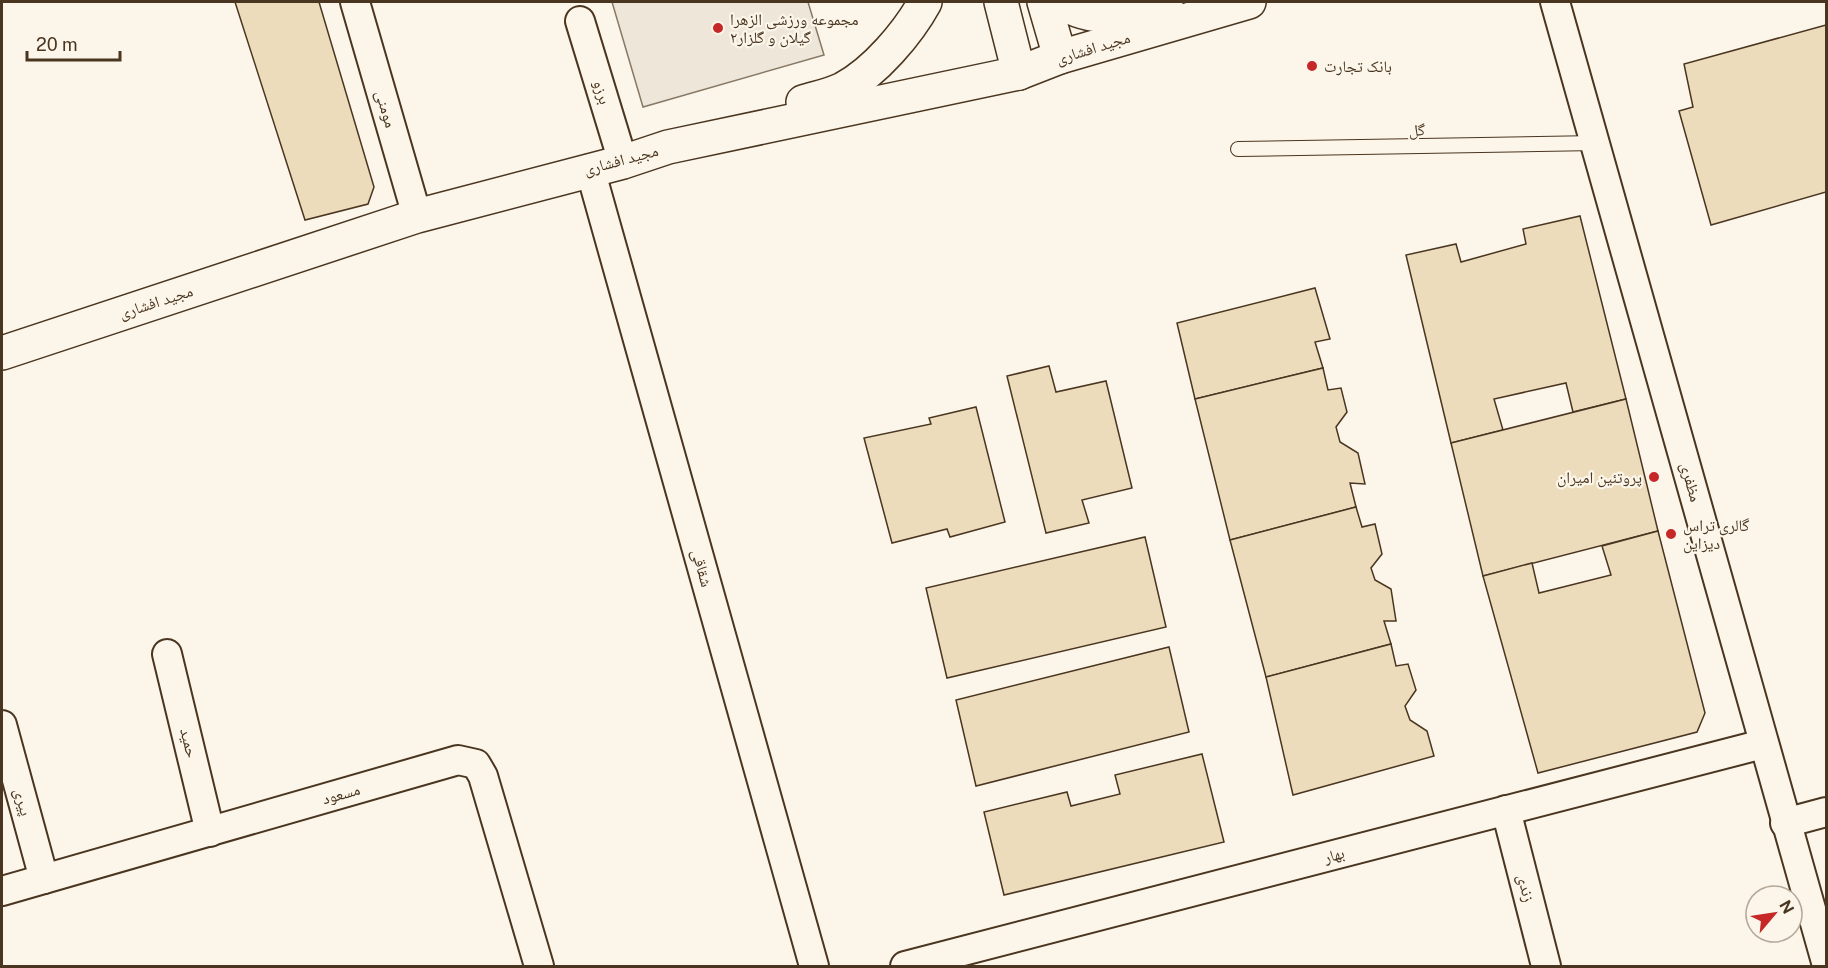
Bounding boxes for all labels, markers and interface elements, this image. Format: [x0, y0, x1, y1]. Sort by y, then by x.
place label: مجموعه ورزشی الزهرا گیلان و گلزار۲ [730, 10, 859, 48]
marker: مجموعه ورزشی الزهرا گیلان و گلزار۲ [711, 21, 725, 35]
scale bar [27, 24, 120, 62]
street label: مجید افشاری [1054, 28, 1133, 69]
text: 20 m [36, 34, 78, 55]
place label: بانک تجارت [1324, 57, 1392, 76]
marker: بانک تجارت [1305, 59, 1319, 73]
street label: برزو [589, 77, 615, 107]
street label: مومنی [371, 88, 400, 130]
street label: گل [1409, 120, 1426, 141]
street label: مجید افشاری [582, 141, 661, 180]
street label: مجید افشاری [117, 281, 196, 324]
street label: مظفری [1676, 460, 1705, 504]
place label: پروتئین امیران [1557, 468, 1642, 488]
marker: پروتئین امیران [1647, 470, 1661, 484]
place label: گالری تراس دیزاین [1683, 516, 1750, 554]
marker: گالری تراس دیزاین [1664, 527, 1678, 541]
street label: شقاقی [687, 547, 716, 589]
street label: حمید [176, 726, 202, 760]
street label: مسعود [320, 780, 362, 808]
street label: پیری [9, 786, 36, 818]
street label: بهار [1321, 843, 1346, 867]
street label: زندی [1512, 872, 1539, 904]
north arrow [1744, 884, 1804, 944]
text: N [1775, 897, 1798, 917]

